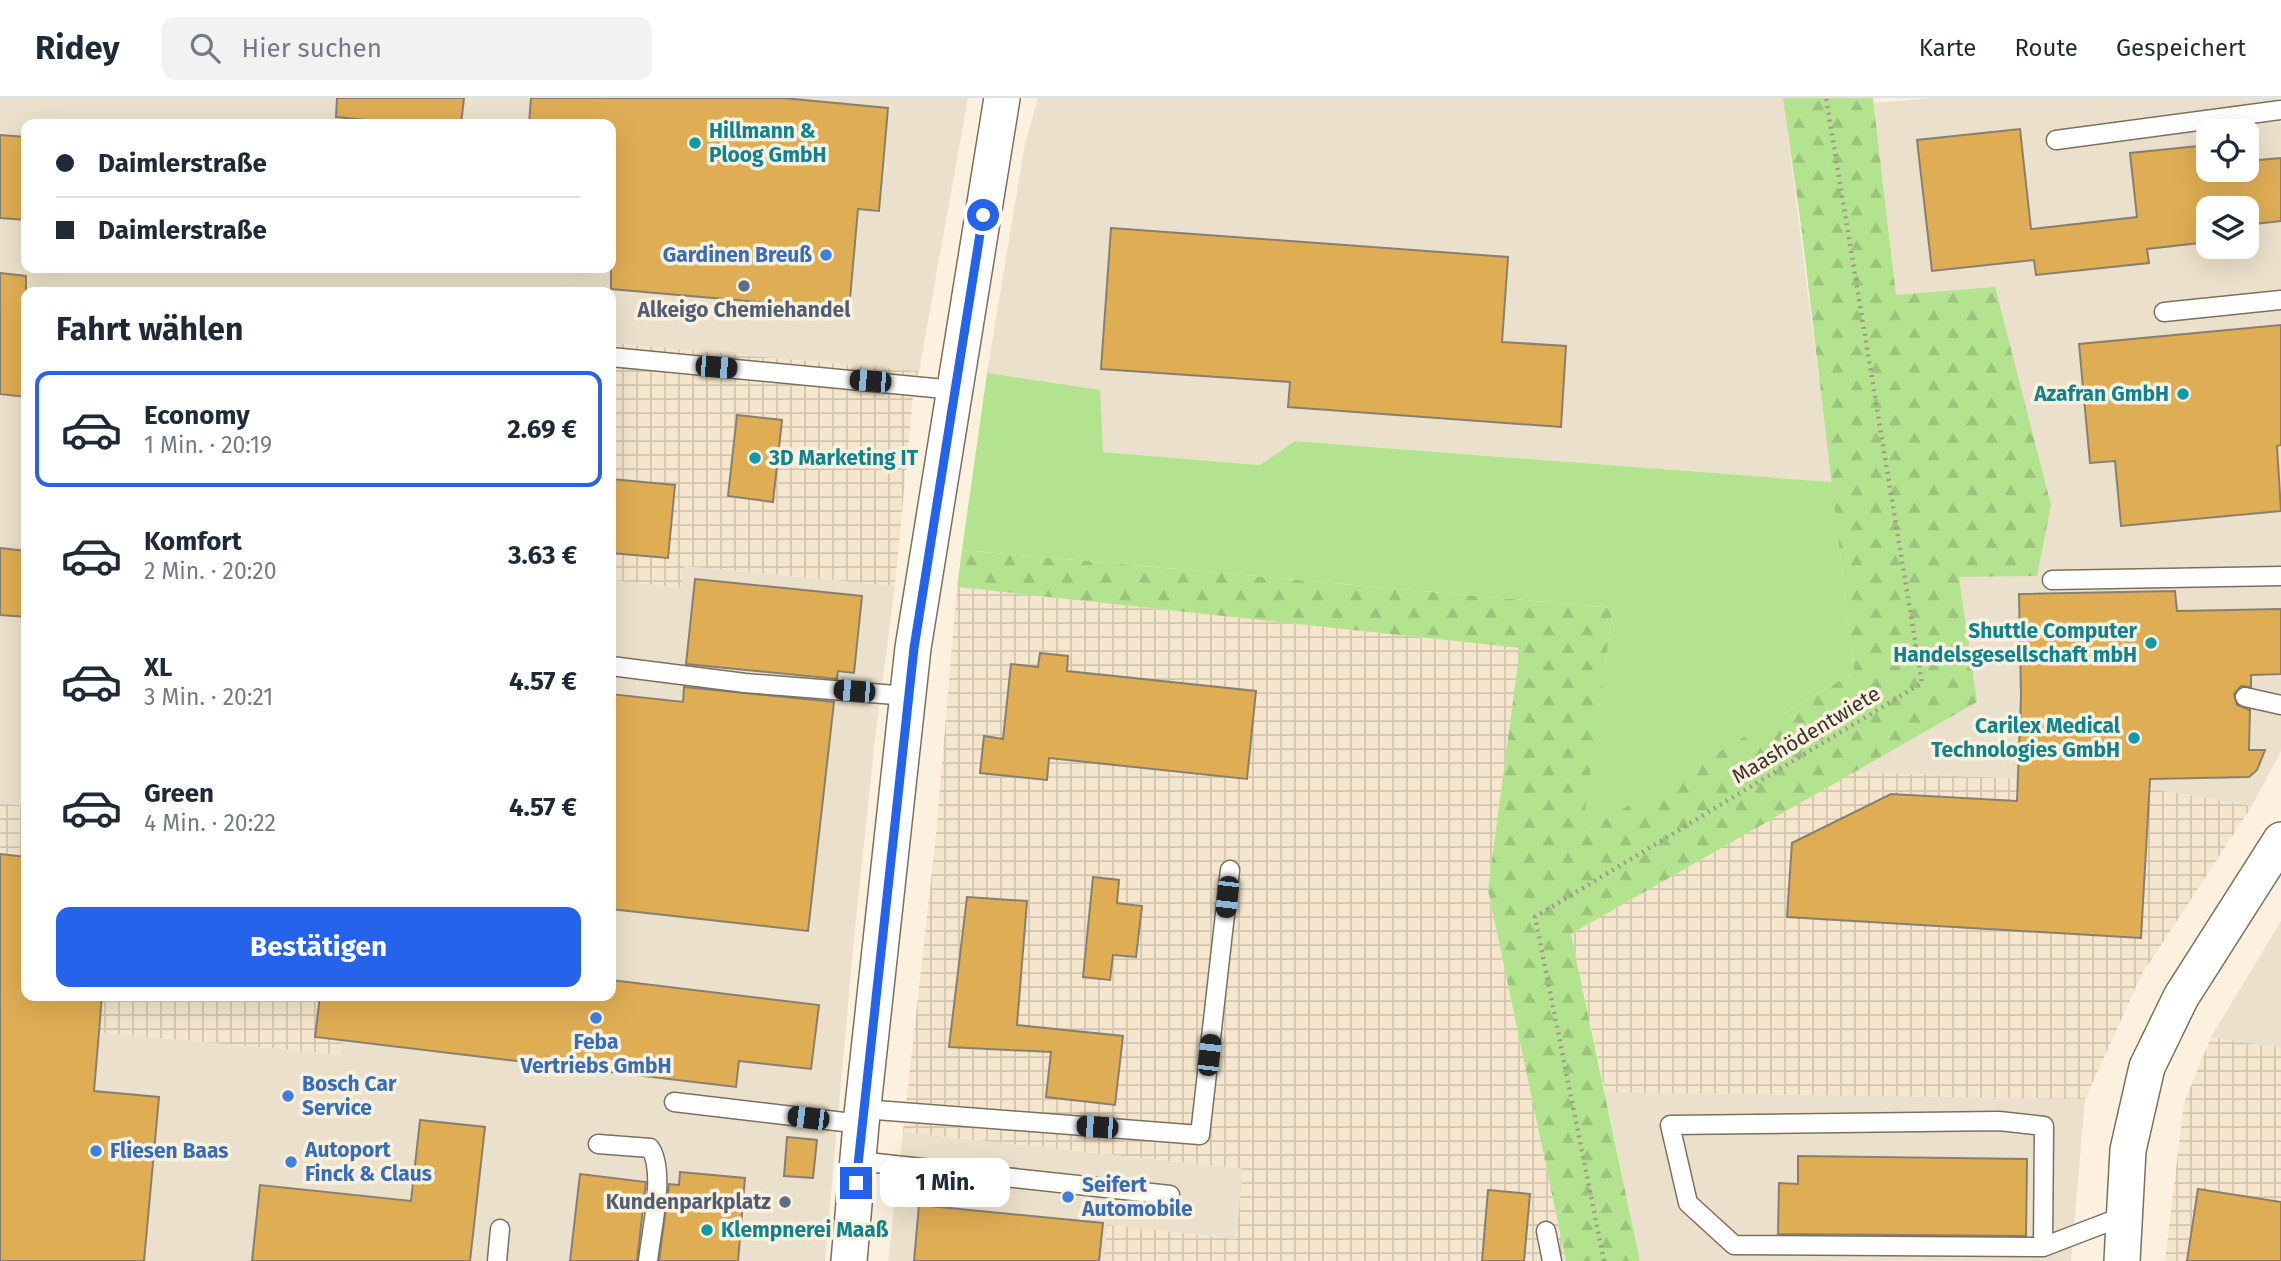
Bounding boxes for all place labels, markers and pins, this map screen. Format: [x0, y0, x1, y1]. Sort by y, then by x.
place label: Hillmann & Ploog GmbH [709, 118, 826, 168]
marker: Hillmann & Ploog GmbH [687, 135, 703, 151]
place label: Gardinen Breuß [663, 242, 812, 268]
marker: Gardinen Breuß [818, 247, 834, 263]
marker: Alkeigo Chemiehandel [736, 278, 752, 294]
place label: Alkeigo Chemiehandel [637, 297, 851, 323]
place label: Azafran GmbH [2033, 381, 2169, 407]
marker: Azafran GmbH [2175, 386, 2191, 402]
place label: 3D Marketing IT [768, 445, 919, 471]
marker: 3D Marketing IT [747, 450, 763, 466]
place label: Shuttle Computer Handelsgesellschaft mbH [1893, 618, 2138, 668]
marker: Shuttle Computer Handelsgesellschaft mbH [2143, 635, 2159, 651]
place label: Carilex Medical Technologies GmbH [1931, 713, 2121, 763]
marker: Carilex Medical Technologies GmbH [2126, 730, 2142, 746]
marker: Feba Vertriebs GmbH [588, 1010, 604, 1026]
place label: Feba Vertriebs GmbH [520, 1029, 671, 1079]
place label: Bosch Car Service [302, 1071, 397, 1121]
marker: Bosch Car Service [280, 1088, 296, 1104]
place label: Autoport Finck & Claus [304, 1137, 432, 1187]
place label: Fliesen Baas [110, 1138, 228, 1164]
marker: Fliesen Baas [88, 1143, 104, 1159]
marker: Autoport Finck & Claus [283, 1154, 299, 1170]
place label: Seifert Automobile [1081, 1172, 1193, 1222]
place label: Kundenparkplatz [606, 1189, 771, 1215]
marker: Seifert Automobile [1060, 1189, 1076, 1205]
marker: Kundenparkplatz [777, 1194, 793, 1210]
place label: Klempnerei Maaß [721, 1217, 889, 1243]
marker: Klempnerei Maaß [699, 1222, 715, 1238]

